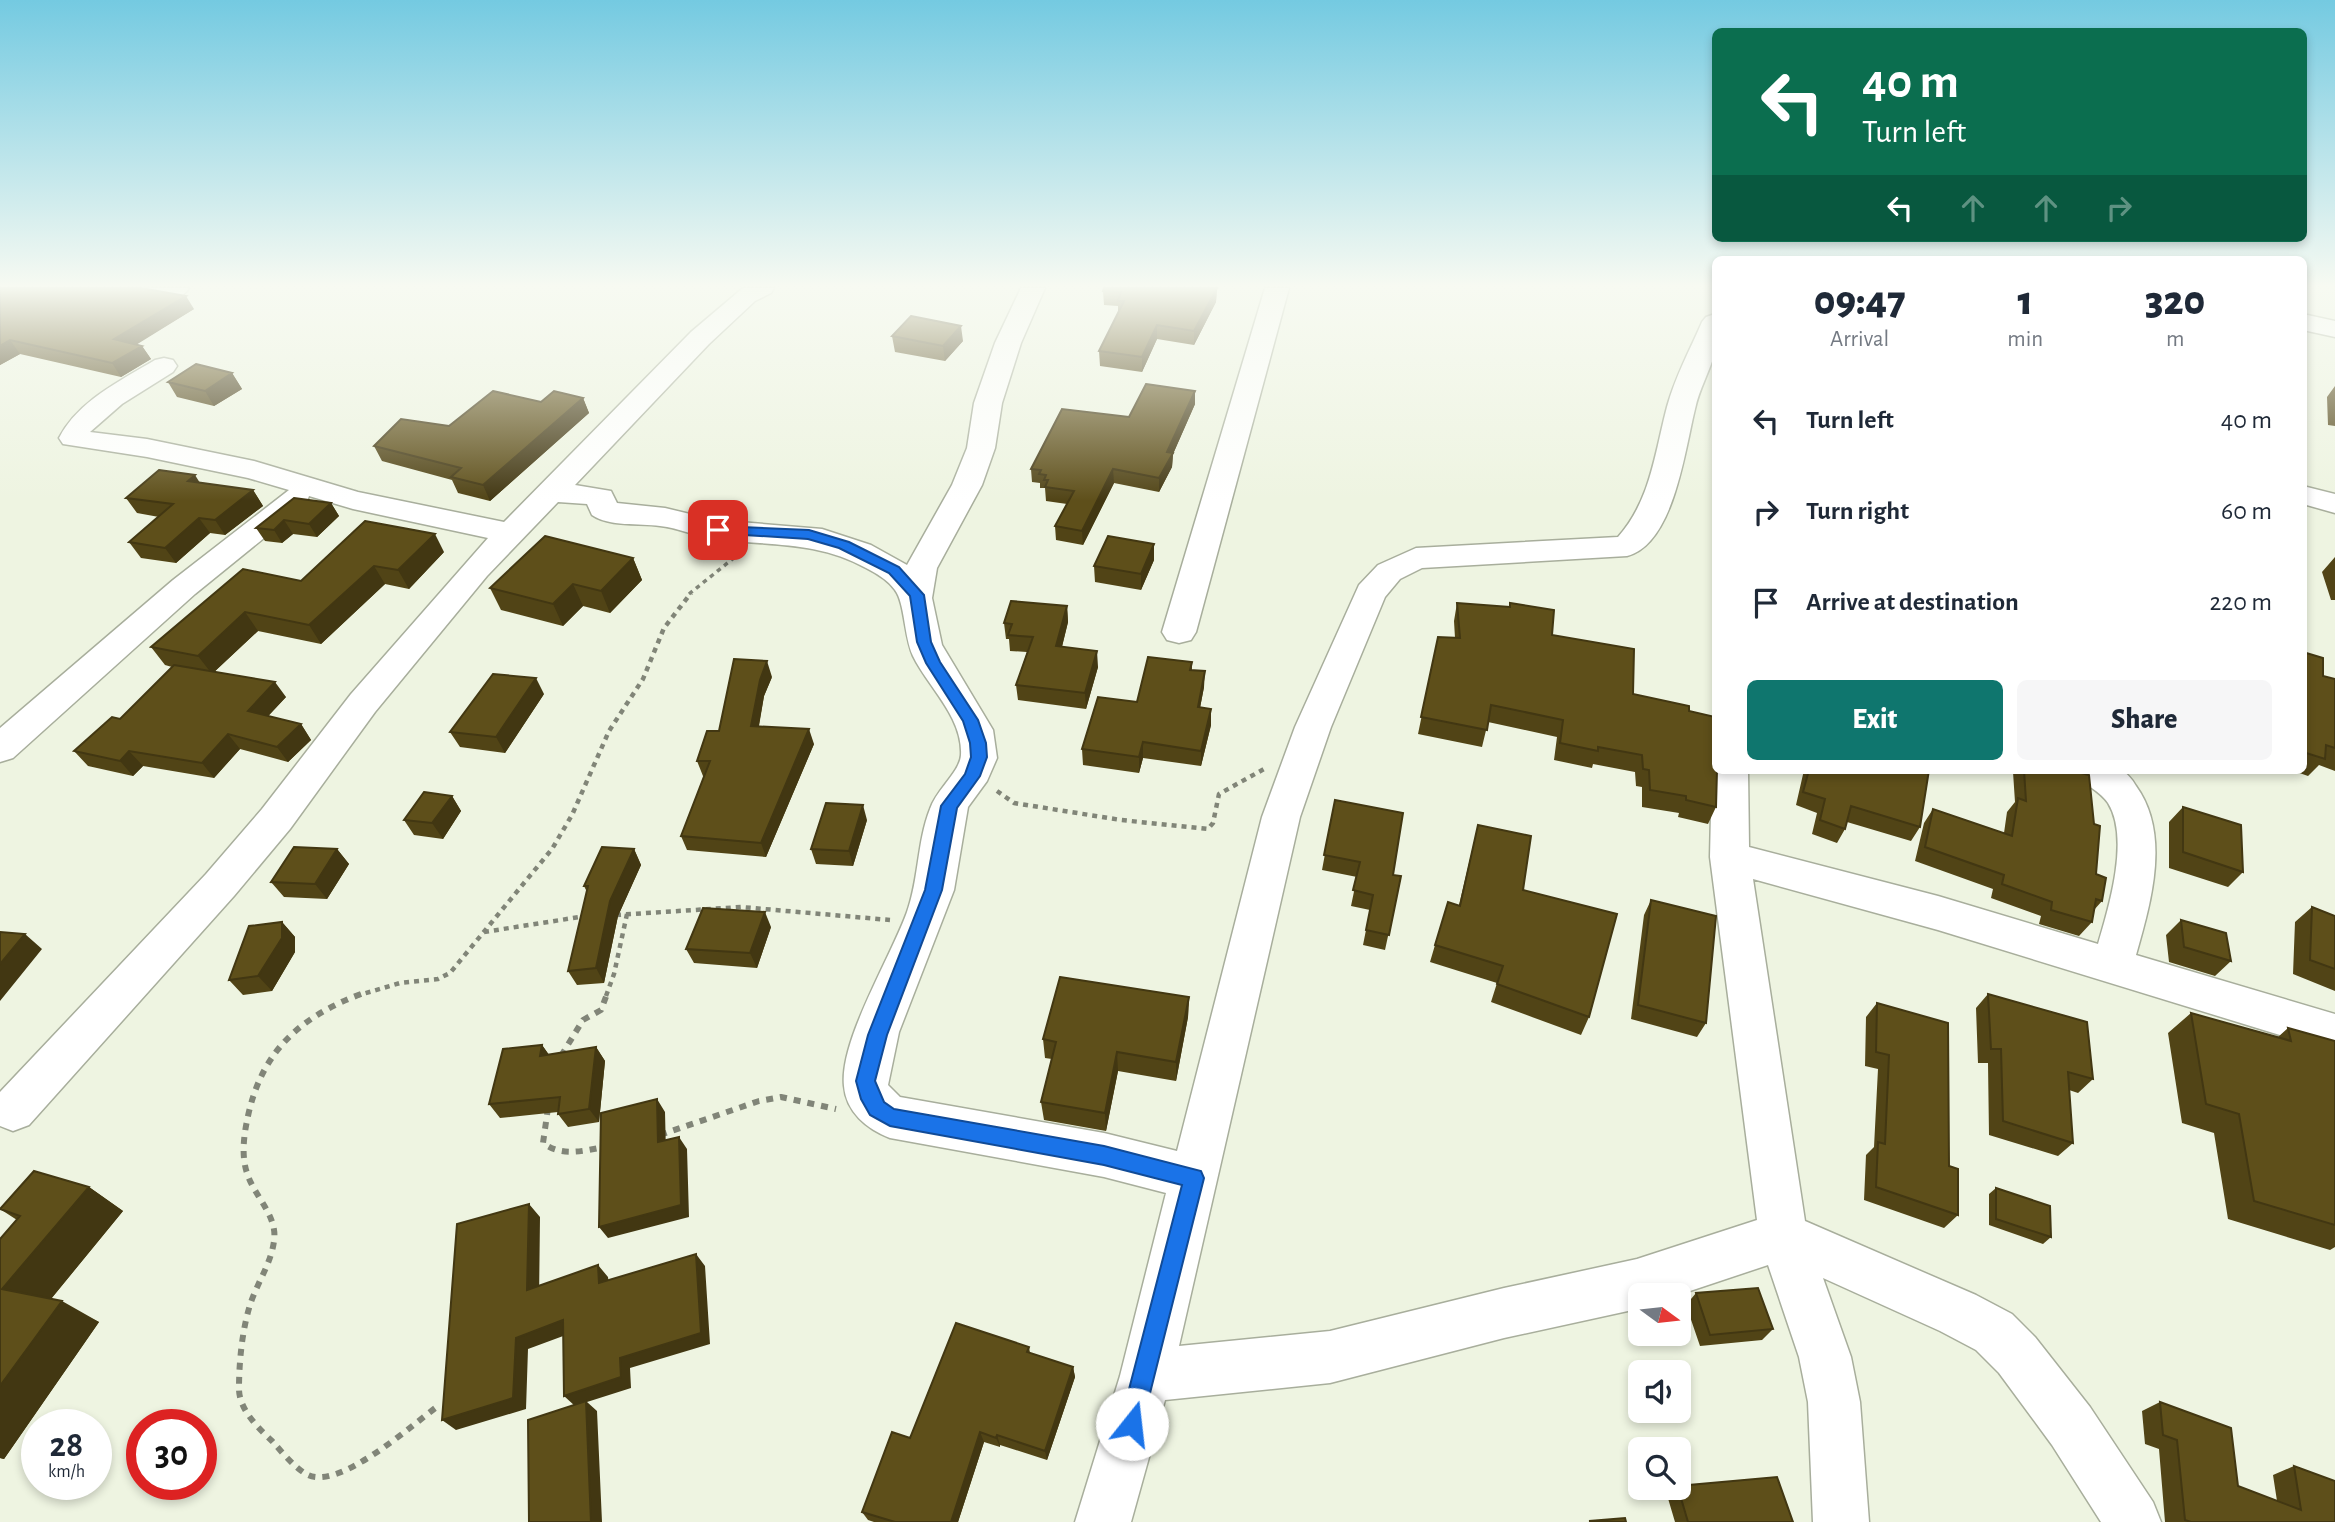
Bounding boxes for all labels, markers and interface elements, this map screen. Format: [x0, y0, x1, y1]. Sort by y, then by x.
icon: left [1747, 56, 1838, 147]
text: 40 m [1862, 58, 1959, 107]
text: Turn left [1862, 116, 1966, 148]
icon: left [1881, 189, 1919, 227]
icon: ahead [1954, 189, 1992, 227]
icon: ahead [2027, 189, 2065, 227]
icon: right [2100, 189, 2138, 227]
text: 09:47 [1814, 280, 1906, 322]
text: 1 [2018, 280, 2033, 322]
text: 320 [2145, 280, 2205, 322]
text: Arrival [1830, 328, 1889, 351]
text: min [2007, 328, 2043, 351]
text: m [2166, 328, 2184, 351]
icon: left [1747, 402, 1785, 440]
text: Turn left [1806, 407, 1894, 433]
text: 40 m [2221, 407, 2272, 433]
icon: right [1747, 493, 1785, 531]
text: Turn right [1806, 498, 1909, 524]
text: 60 m [2221, 498, 2272, 524]
pin [688, 500, 748, 560]
icon: arrive [699, 511, 737, 549]
icon: arrive [1747, 584, 1785, 622]
text: Arrive at destination [1806, 589, 2019, 615]
text: 220 m [2210, 589, 2272, 615]
button: Exit [1747, 680, 2003, 760]
button: Share [2017, 680, 2272, 760]
north arrow [1628, 1283, 1690, 1346]
map controls [1628, 1283, 1691, 1500]
button: sound [1628, 1360, 1691, 1423]
position arrow [1095, 1387, 1169, 1461]
speed limit sign: 30 [126, 1409, 217, 1500]
text: 28 [50, 1428, 83, 1463]
button: search [1628, 1437, 1691, 1500]
text: km/h [48, 1463, 85, 1481]

